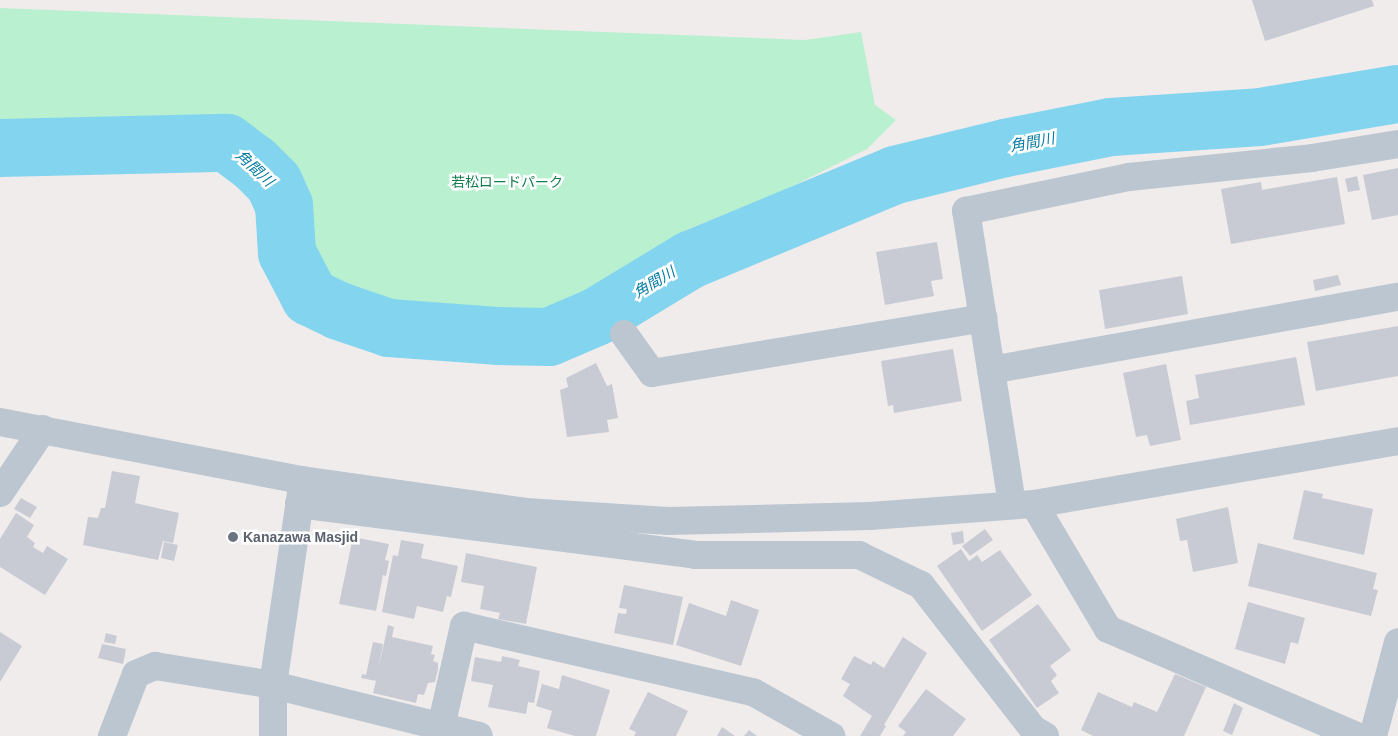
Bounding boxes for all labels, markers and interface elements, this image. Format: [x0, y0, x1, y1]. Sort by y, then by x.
water label: 角間川 [1008, 129, 1056, 155]
water label: 角間川 [232, 146, 278, 190]
park label: 若松ロードパーク [451, 174, 563, 190]
water label: 角間川 [630, 263, 678, 301]
place label: Kanazawa Masjid [243, 529, 358, 545]
marker: Kanazawa Masjid [227, 531, 239, 543]

